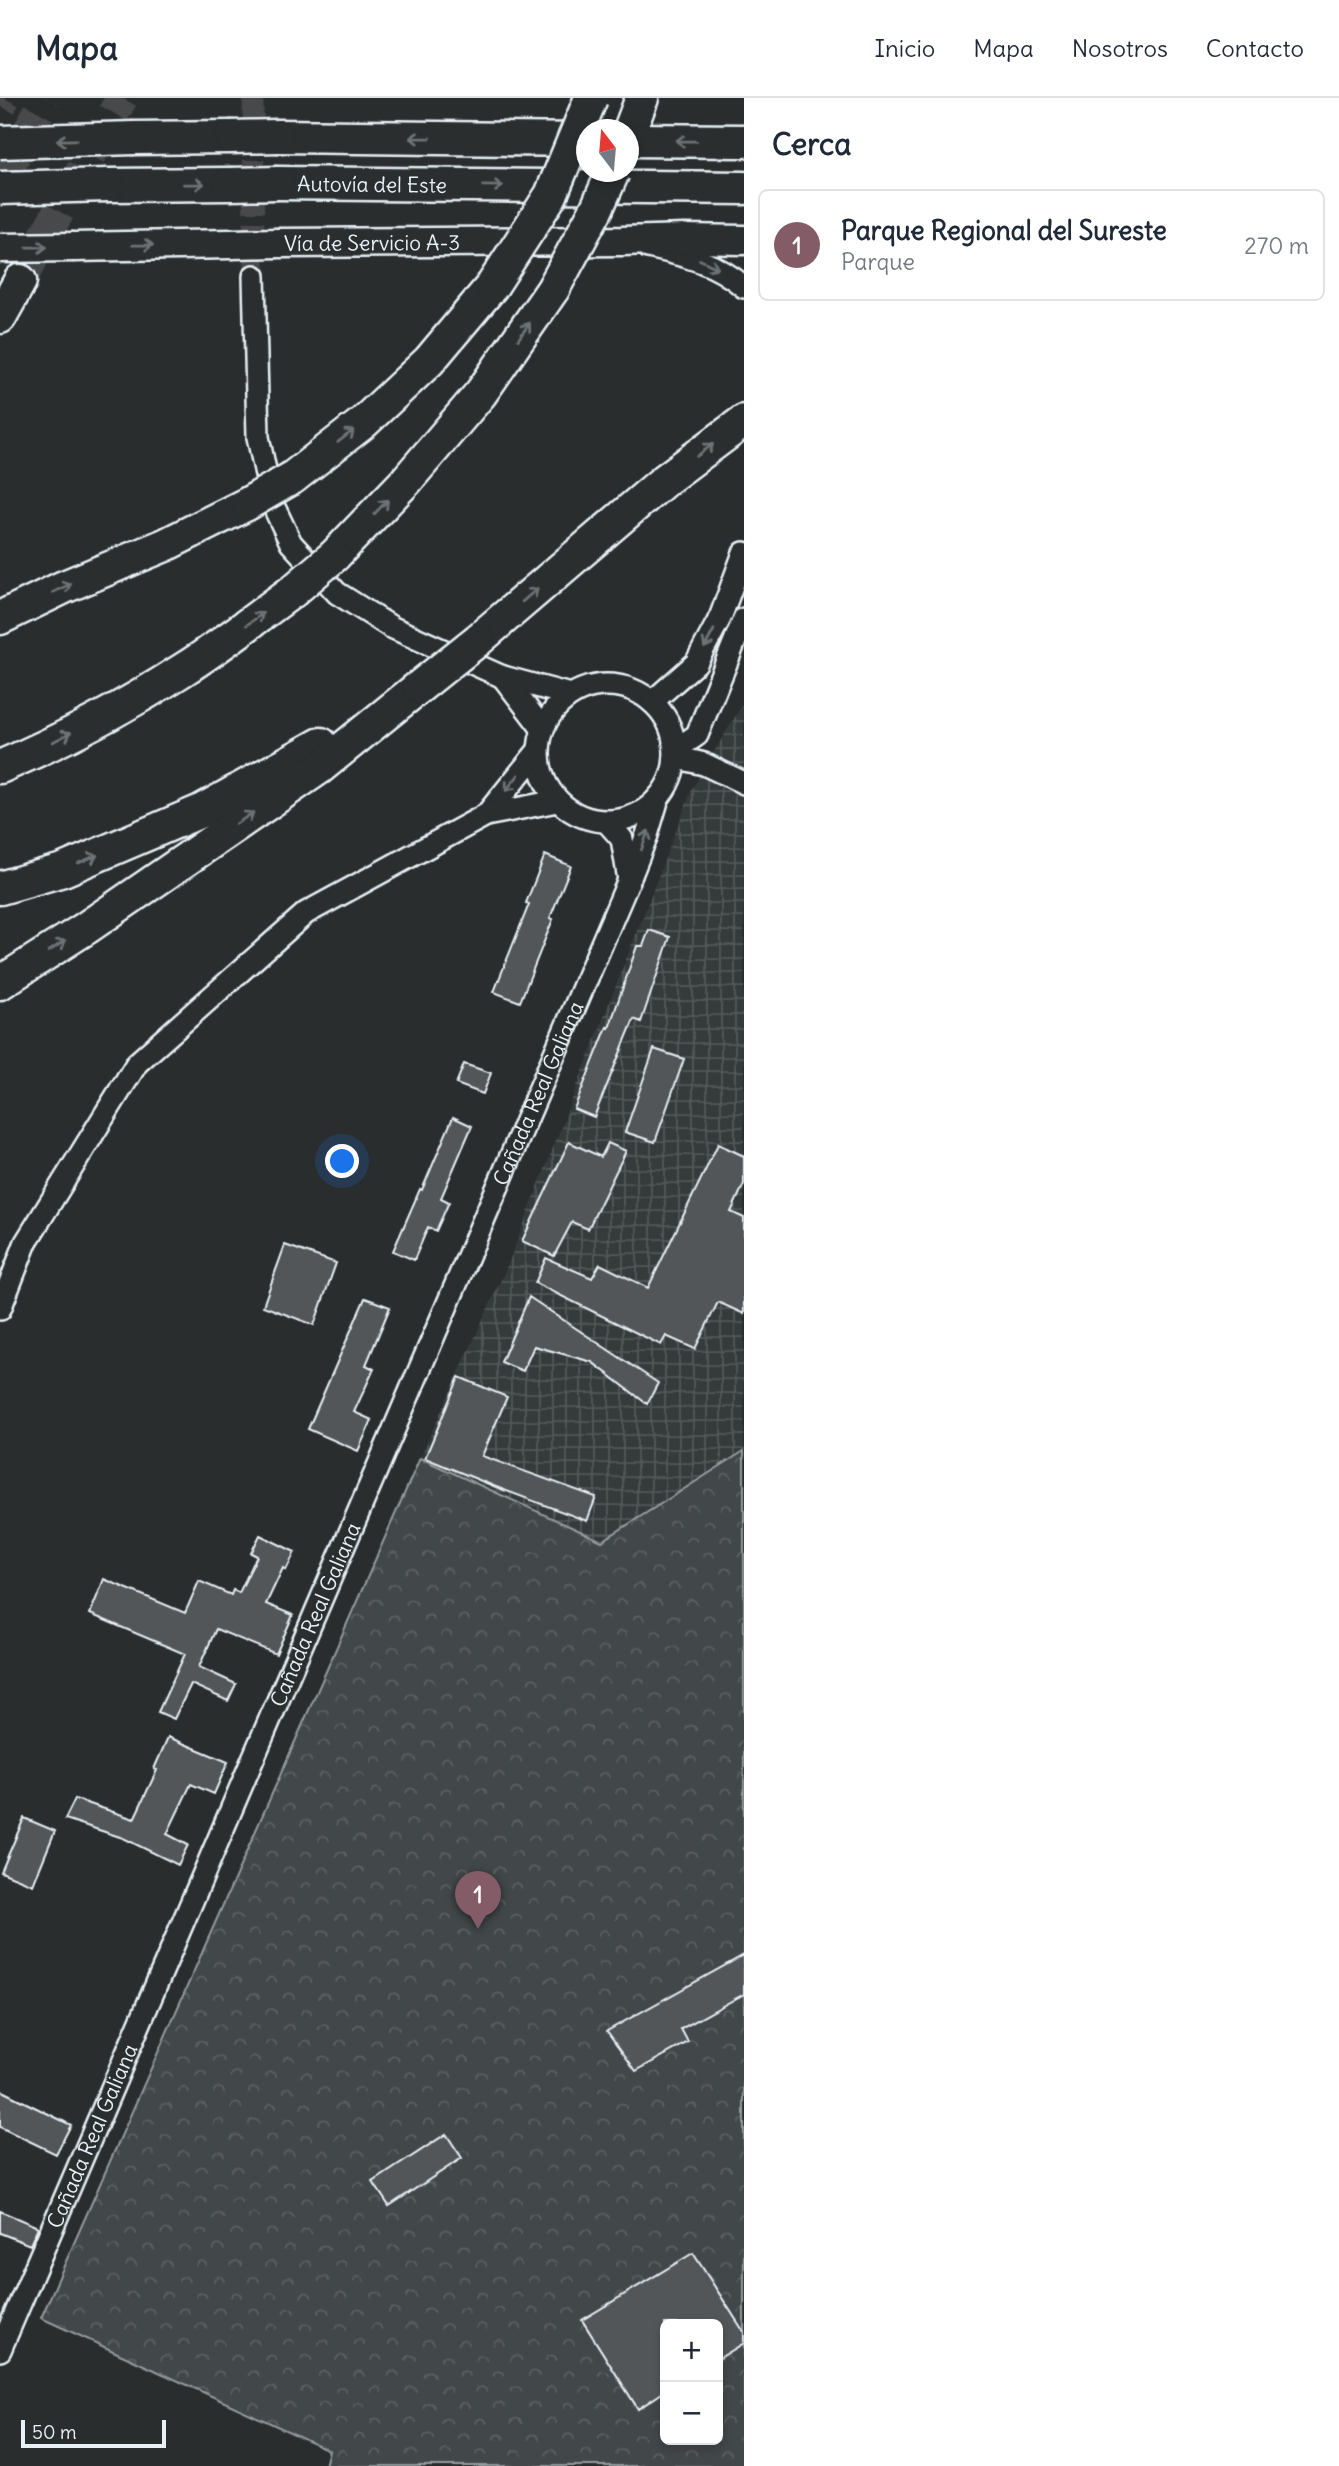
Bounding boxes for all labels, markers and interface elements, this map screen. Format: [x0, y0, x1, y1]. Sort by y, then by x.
text: Mapa [35, 27, 118, 69]
text: Inicio [875, 33, 935, 63]
text: Mapa [973, 33, 1034, 63]
text: Nosotros [1072, 33, 1168, 63]
text: Contacto [1206, 33, 1304, 63]
north arrow [576, 119, 639, 182]
text: Cerca [772, 125, 851, 163]
one-way arrow [409, 131, 432, 145]
one-way arrow [56, 133, 79, 147]
one-way arrow [675, 134, 698, 148]
street label: Autovía del Este [297, 170, 447, 198]
one-way arrow [182, 178, 205, 191]
one-way arrow [481, 179, 504, 192]
text: Parque Regional del Sureste [841, 214, 1167, 247]
street label: Vía de Servicio A-3 [284, 228, 460, 256]
text: 1 [792, 231, 802, 260]
text: 270 m [1244, 231, 1309, 260]
one-way arrow [131, 239, 154, 252]
one-way arrow [25, 241, 48, 254]
text: Parque [841, 247, 915, 276]
one-way arrow [698, 258, 719, 272]
one-way arrow [517, 321, 531, 341]
one-way arrow [337, 429, 355, 444]
one-way arrow [695, 442, 713, 457]
one-way arrow [373, 499, 390, 516]
one-way arrow [50, 581, 72, 594]
one-way arrow [521, 587, 539, 603]
one-way arrow [245, 611, 264, 626]
one-way arrow [702, 628, 715, 649]
one-way arrow [51, 730, 71, 744]
one-way arrow [504, 773, 520, 791]
one-way arrow [235, 811, 254, 825]
one-way arrow [640, 829, 652, 851]
one-way arrow [77, 852, 98, 865]
one-way arrow [47, 939, 67, 953]
street label: Cañada Real Galiana [486, 997, 589, 1189]
your location [325, 1144, 359, 1178]
street label: Cañada Real Galiana [263, 1518, 366, 1711]
pin: 1 [455, 1871, 501, 1929]
street label: Cañada Real Galiana [40, 2040, 143, 2232]
map controls [660, 2319, 723, 2445]
button: + [660, 2319, 723, 2382]
button: − [660, 2382, 723, 2445]
scale bar [21, 2417, 166, 2449]
text: 50 m [32, 2420, 77, 2444]

